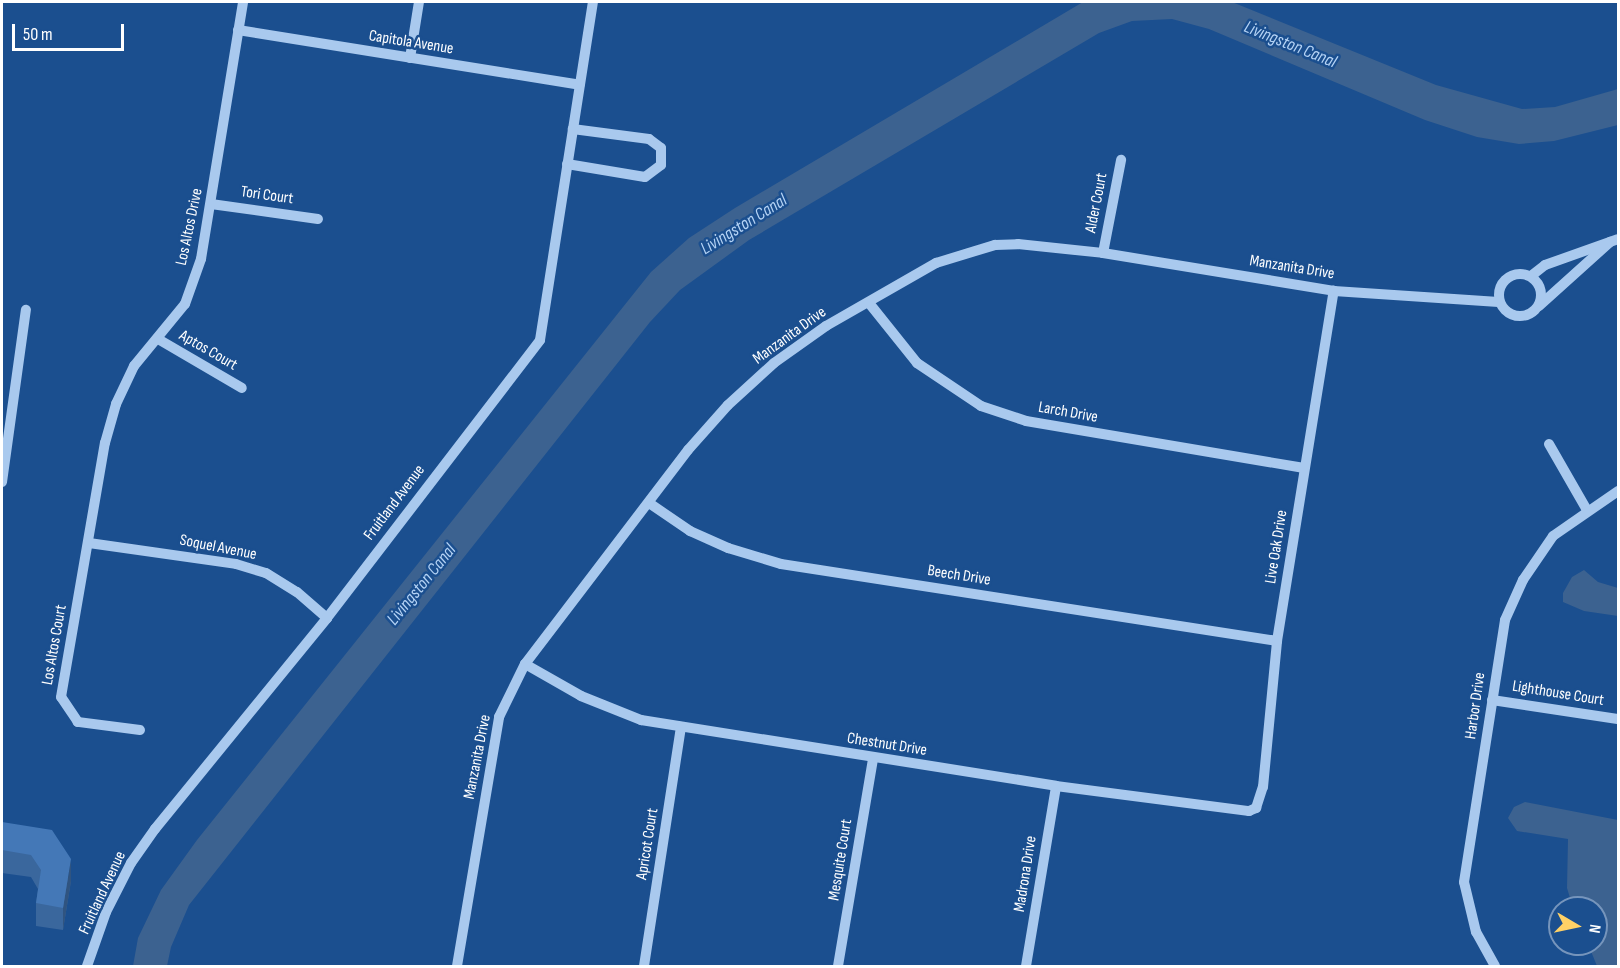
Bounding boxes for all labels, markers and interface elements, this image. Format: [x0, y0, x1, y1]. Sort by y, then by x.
scale bar [15, 12, 128, 50]
water label: Livingston Canal [1241, 17, 1339, 73]
text: 50 m [23, 24, 53, 45]
street label: Capitola Avenue [367, 27, 455, 59]
street label: Alder Court [1082, 171, 1112, 235]
street label: Tori Court [240, 183, 294, 209]
street label: Los Altos Drive [172, 187, 208, 267]
water label: Livingston Canal [697, 190, 791, 260]
street label: Manzanita Drive [1248, 252, 1336, 284]
street label: Manzanita Drive [750, 303, 830, 369]
street label: Aptos Court [175, 327, 241, 375]
street label: Larch Drive [1037, 398, 1099, 428]
street label: Fruitland Avenue [360, 461, 430, 545]
street label: Live Oak Drive [1262, 509, 1292, 585]
street label: Soquel Avenue [178, 531, 258, 565]
water label: Livingston Canal [383, 540, 461, 630]
street label: Beech Drive [926, 562, 992, 590]
street label: Los Altos Court [39, 603, 71, 687]
street label: Harbor Drive [1462, 671, 1490, 741]
street label: Lighthouse Court [1511, 677, 1605, 711]
street label: Manzanita Drive [460, 713, 496, 801]
street label: Chestnut Drive [846, 729, 928, 761]
street label: Apricot Court [633, 807, 663, 881]
street label: Mesquite Court [825, 818, 857, 902]
street label: Madrona Drive [1011, 835, 1041, 913]
street label: Fruitland Avenue [75, 848, 131, 938]
north arrow [1548, 896, 1608, 956]
text: N [1584, 923, 1604, 934]

